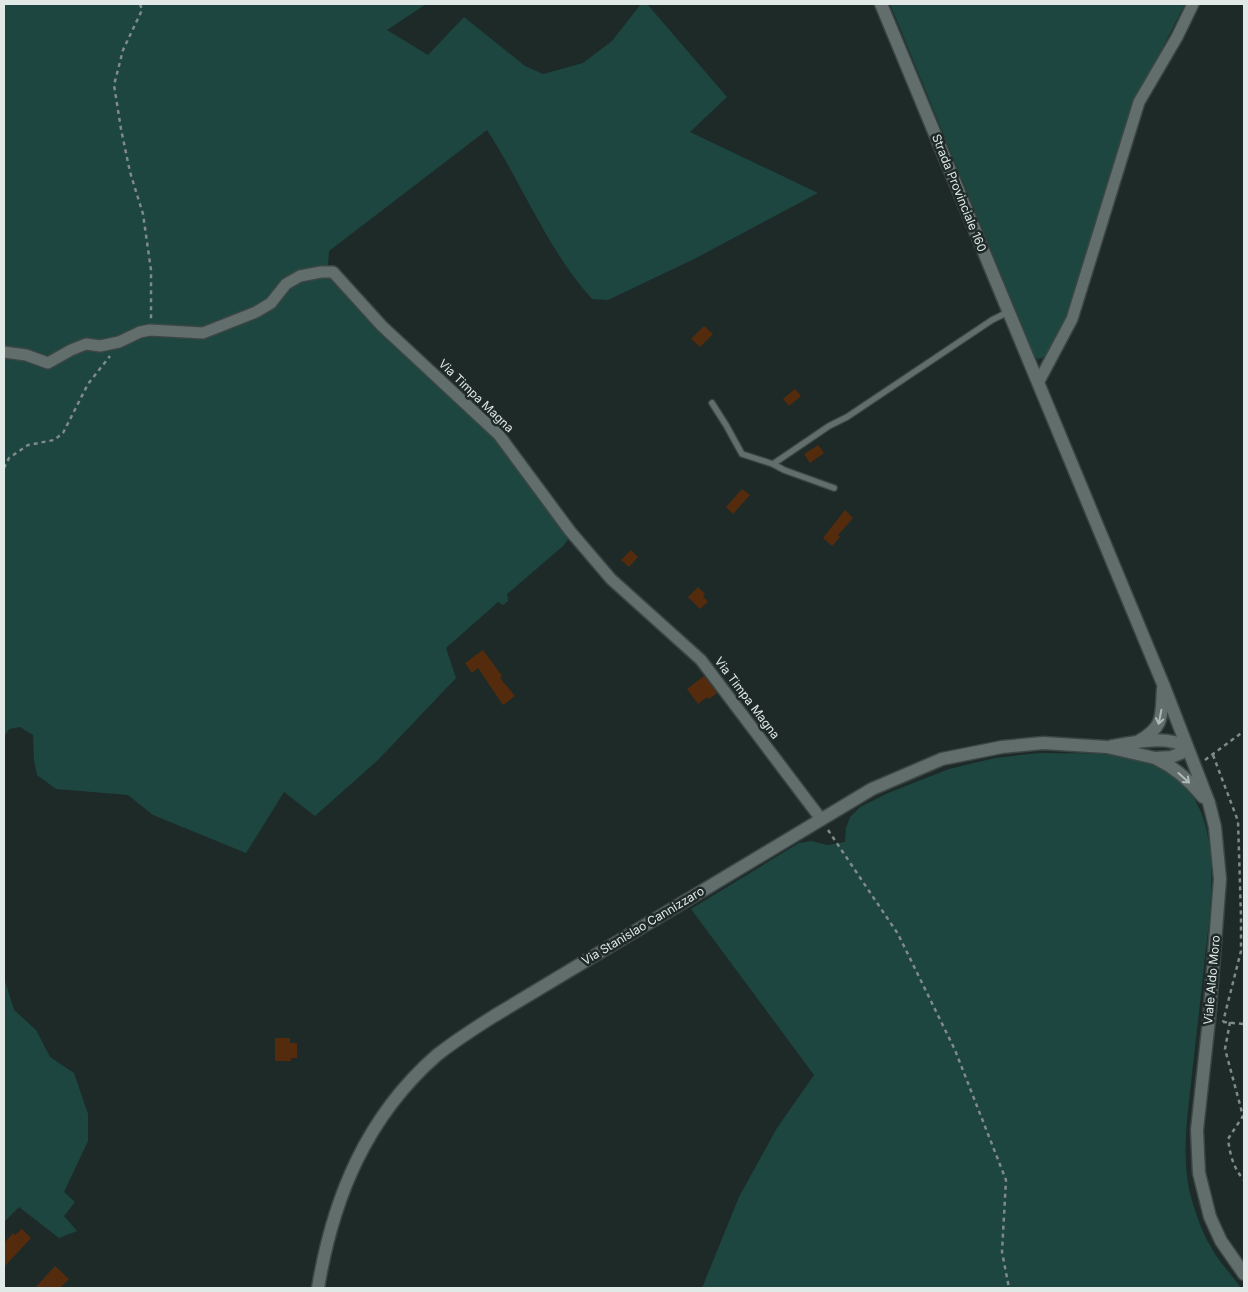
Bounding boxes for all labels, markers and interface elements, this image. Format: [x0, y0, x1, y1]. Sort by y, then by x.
street label: Strada Provinciale 160 [929, 132, 990, 254]
street label: Via Timpa Magna [436, 356, 517, 435]
street label: Via Timpa Magna [712, 654, 783, 742]
one-way arrow [1154, 709, 1164, 725]
one-way arrow [1178, 772, 1191, 783]
street label: Via Stanislao Cannizzaro [579, 883, 707, 968]
street label: Viale Aldo Moro [1200, 935, 1223, 1025]

